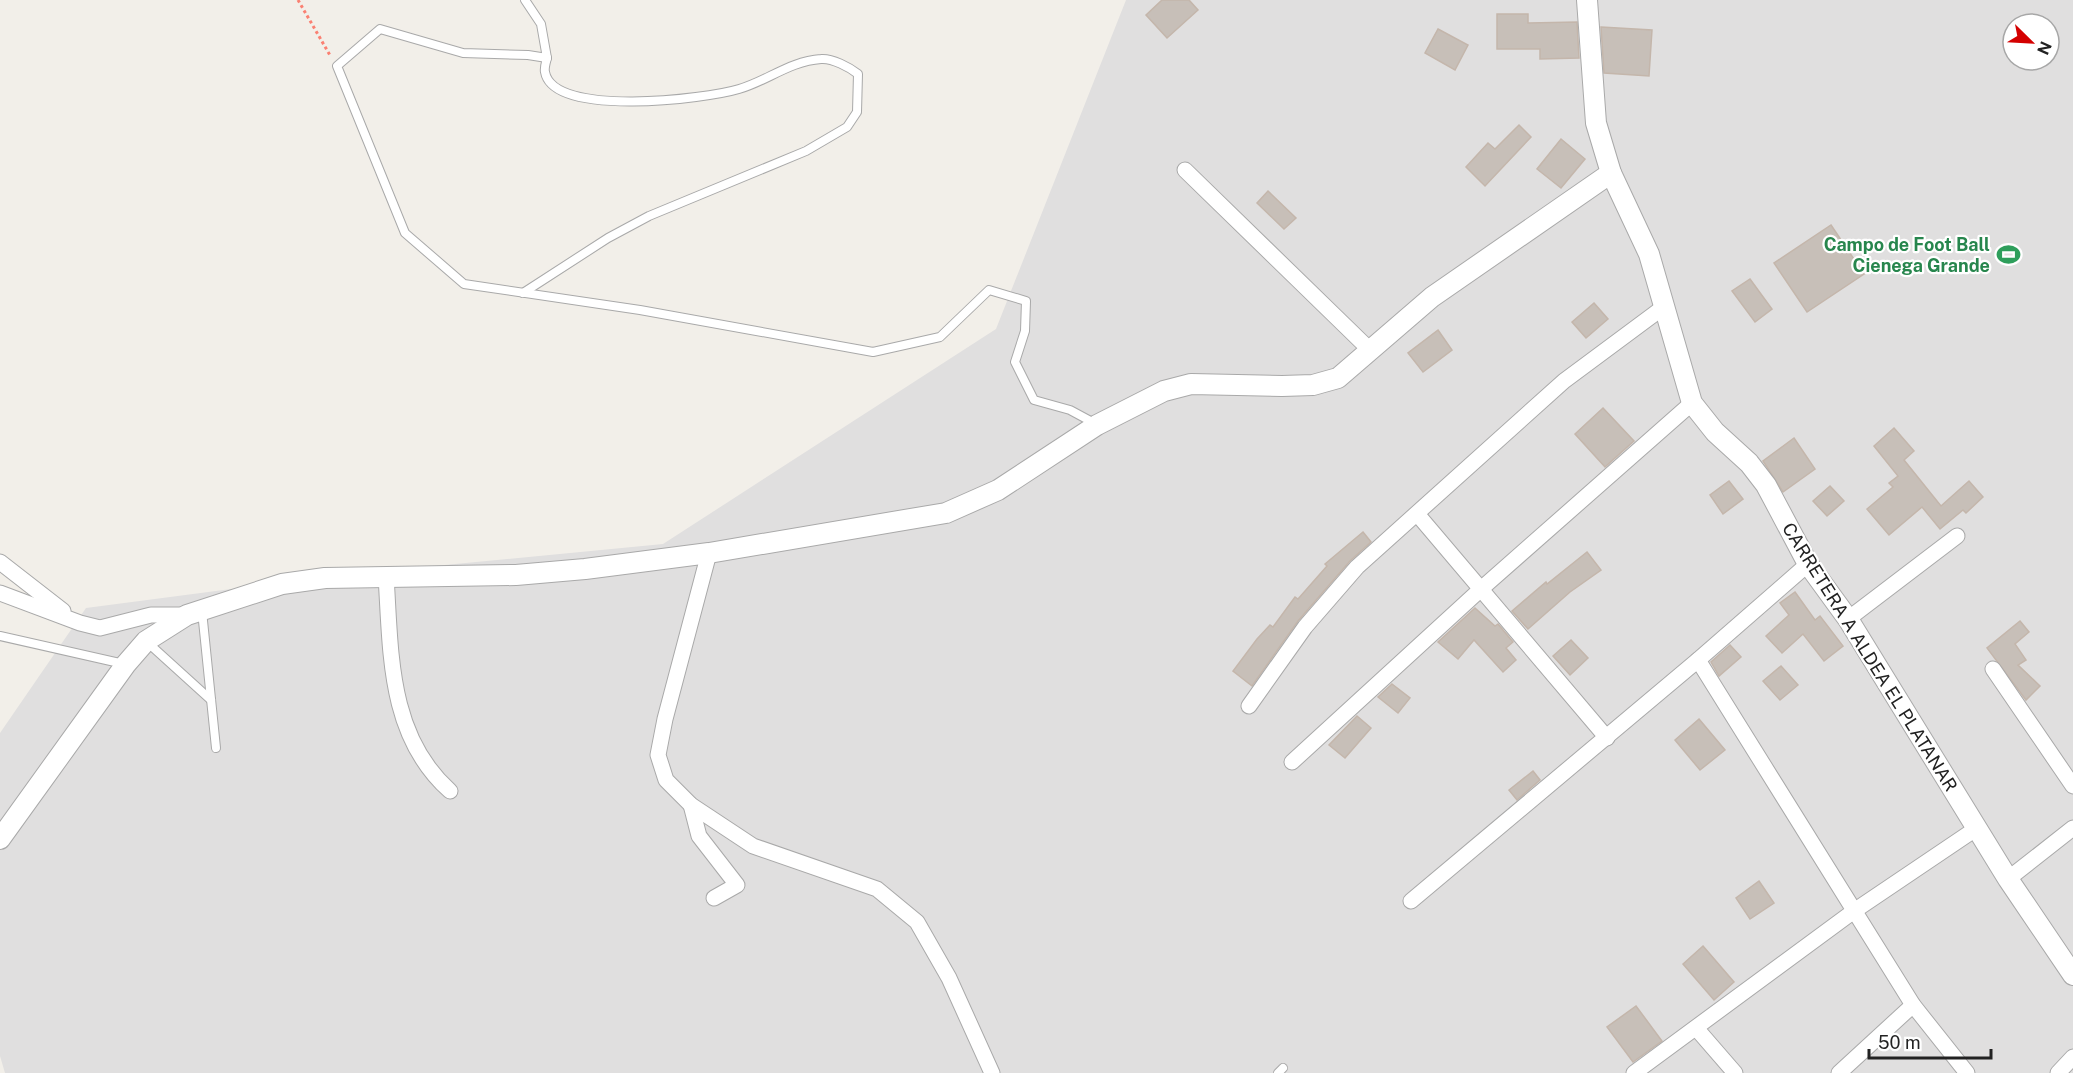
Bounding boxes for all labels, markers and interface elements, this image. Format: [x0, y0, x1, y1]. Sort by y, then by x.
north arrow [2001, 12, 2061, 72]
text: N [2033, 38, 2055, 57]
place label: Campo de Foot Ball Cienega Grande [1824, 234, 1990, 276]
sports icon: Campo de Foot Ball Cienega Grande [1995, 241, 2021, 267]
street label: CARRETERA A ALDEA EL PLATANAR [1778, 519, 1962, 795]
scale bar [1869, 1022, 1990, 1060]
text: 50 m [1878, 1032, 1921, 1053]

